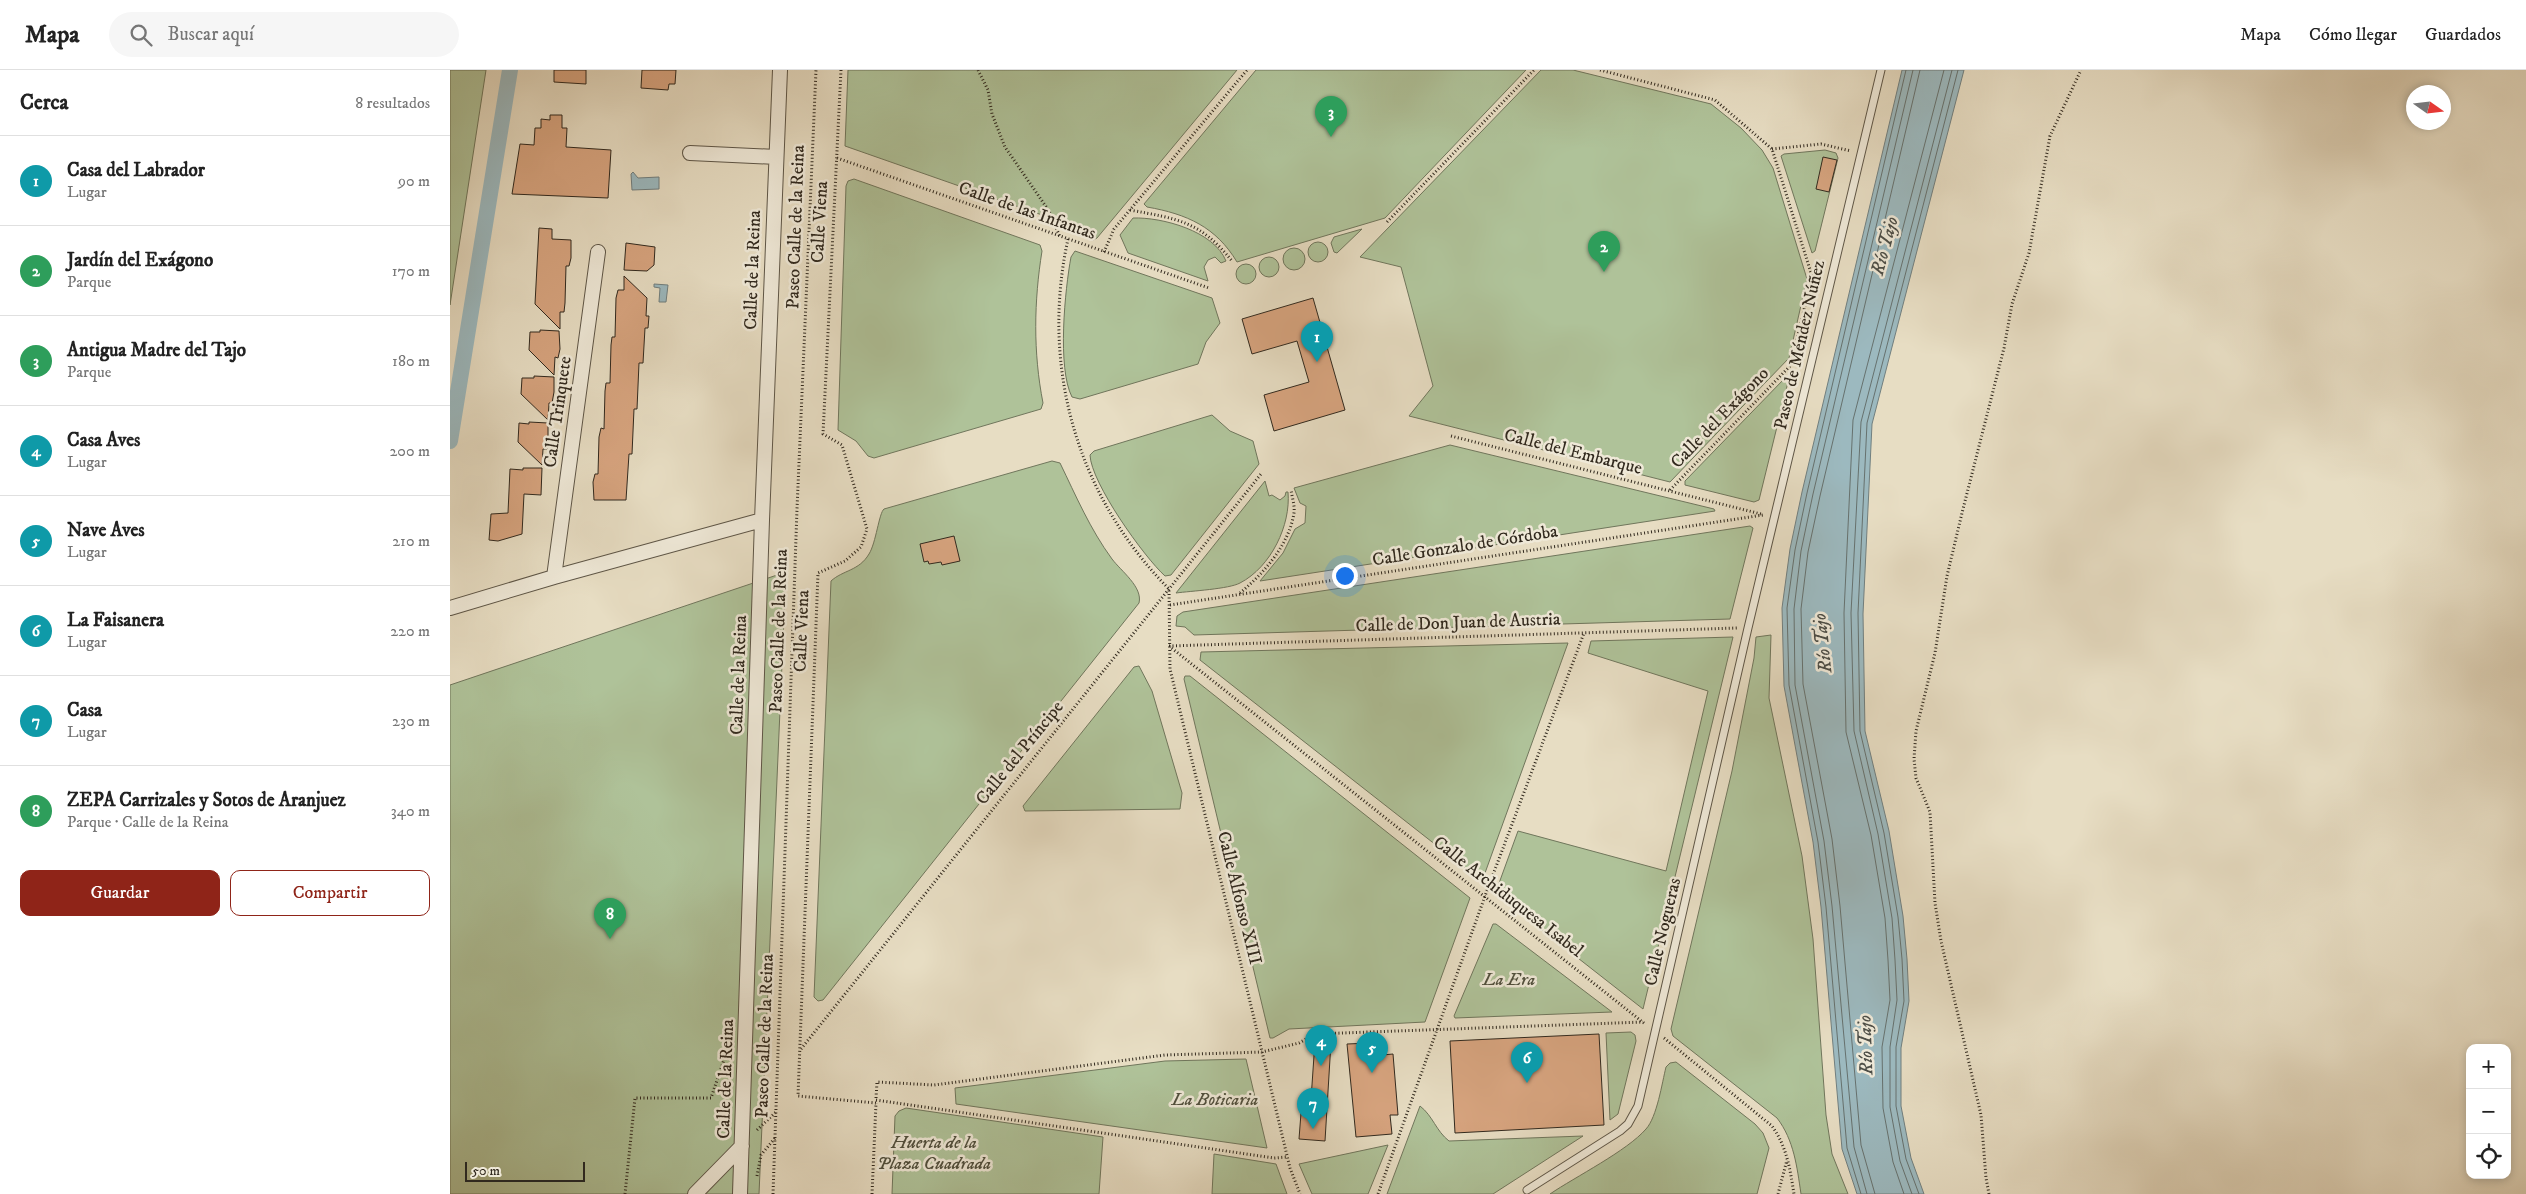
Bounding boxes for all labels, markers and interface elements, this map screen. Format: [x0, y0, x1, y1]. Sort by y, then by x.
search box [109, 12, 459, 57]
text: Mapa [25, 20, 79, 50]
icon: search [127, 21, 155, 49]
text: Buscar aquí [167, 23, 254, 46]
text: Mapa [2240, 24, 2281, 46]
text: Cómo llegar [2309, 24, 2397, 46]
text: Guardados [2425, 24, 2501, 46]
north arrow [2406, 85, 2451, 130]
text: Cerca [20, 90, 68, 116]
text: 8 resultados [355, 93, 430, 113]
pin: 3 [1315, 96, 1347, 137]
street label: Paseo Calle de la Reina [782, 144, 810, 309]
text: Casa del Labrador [67, 159, 205, 182]
text: 1 [33, 171, 39, 191]
text: 90 m [398, 171, 430, 191]
street label: Calle de las Infantas [955, 177, 1099, 245]
street label: Calle Viena [807, 180, 833, 264]
text: Lugar [67, 182, 107, 202]
street label: Calle de la Reina [740, 209, 766, 330]
water label: Río Tajo [1866, 214, 1904, 279]
pin: 2 [1588, 231, 1620, 272]
text: Jardín del Exágono [67, 249, 213, 272]
street label: Paseo de Méndez Núñez [1770, 258, 1830, 432]
text: 2 [32, 261, 40, 281]
text: 170 m [392, 261, 430, 281]
text: Parque [67, 272, 111, 292]
pin: 1 [1301, 321, 1333, 362]
text: Antigua Madre del Tajo [67, 339, 246, 362]
text: 3 [33, 351, 39, 371]
text: 180 m [392, 351, 430, 371]
street label: Calle Trinquete [539, 355, 577, 469]
text: Parque [67, 362, 111, 382]
street label: Calle del Exágono [1666, 363, 1774, 473]
street label: Calle del Embarque [1502, 424, 1644, 480]
text: Casa Aves [67, 429, 140, 452]
text: 4 [31, 441, 41, 461]
text: 200 m [389, 441, 430, 461]
text: Lugar [67, 452, 107, 472]
text: Nave Aves [67, 519, 145, 542]
street label: Calle Gonzalo de Córdoba [1371, 520, 1560, 572]
text: 5 [32, 531, 40, 551]
text: 210 m [392, 531, 430, 551]
text: Lugar [67, 542, 107, 562]
street label: Paseo Calle de la Reina [765, 548, 793, 713]
your location [1332, 563, 1358, 589]
street label: Calle Viena [790, 589, 814, 672]
street label: Calle de Don Juan de Austria [1355, 608, 1561, 638]
text: La Faisanera [67, 609, 164, 632]
water label: Río Tajo [1808, 612, 1838, 675]
street label: Calle de la Reina [726, 614, 752, 735]
text: 6 [32, 621, 40, 641]
text: 220 m [390, 621, 430, 641]
text: Lugar [67, 632, 107, 652]
street label: Calle del Príncipe [971, 697, 1069, 809]
text: Casa [67, 699, 102, 722]
text: 7 [32, 711, 40, 731]
text: 230 m [392, 711, 430, 731]
text: Lugar [67, 722, 107, 742]
text: ZEPA Carrizales y Sotos de Aranjuez [67, 789, 346, 812]
text: 8 [32, 801, 40, 821]
text: 340 m [391, 801, 430, 821]
text: Parque · Calle de la Reina [67, 812, 229, 832]
street label: Calle Alfonso XIII [1212, 829, 1266, 967]
street label: Calle Archiduquesa Isabel [1429, 832, 1588, 963]
button: Guardar [20, 870, 220, 916]
button: Compartir [230, 870, 430, 916]
street label: Calle Nogueras [1640, 876, 1686, 988]
pin: 8 [594, 898, 626, 939]
street label: Paseo Calle de la Reina [751, 953, 779, 1118]
park label: La Era [1482, 969, 1535, 991]
water label: Río Tajo [1853, 1015, 1879, 1076]
street label: Calle de la Reina [713, 1018, 739, 1139]
pin: 4 [1305, 1025, 1337, 1066]
pin: 5 [1356, 1032, 1388, 1073]
pin: 6 [1511, 1042, 1543, 1083]
map controls [2466, 1044, 2511, 1179]
button: + [2466, 1044, 2511, 1089]
pin: 7 [1297, 1088, 1329, 1129]
park label: La Boticaria [1171, 1089, 1258, 1111]
button: − [2466, 1089, 2511, 1134]
park label: Huerta de la Plaza Cuadrada [877, 1132, 991, 1175]
button: locate [2466, 1134, 2511, 1179]
scale bar [465, 1159, 585, 1182]
text: 50 m [472, 1162, 500, 1180]

